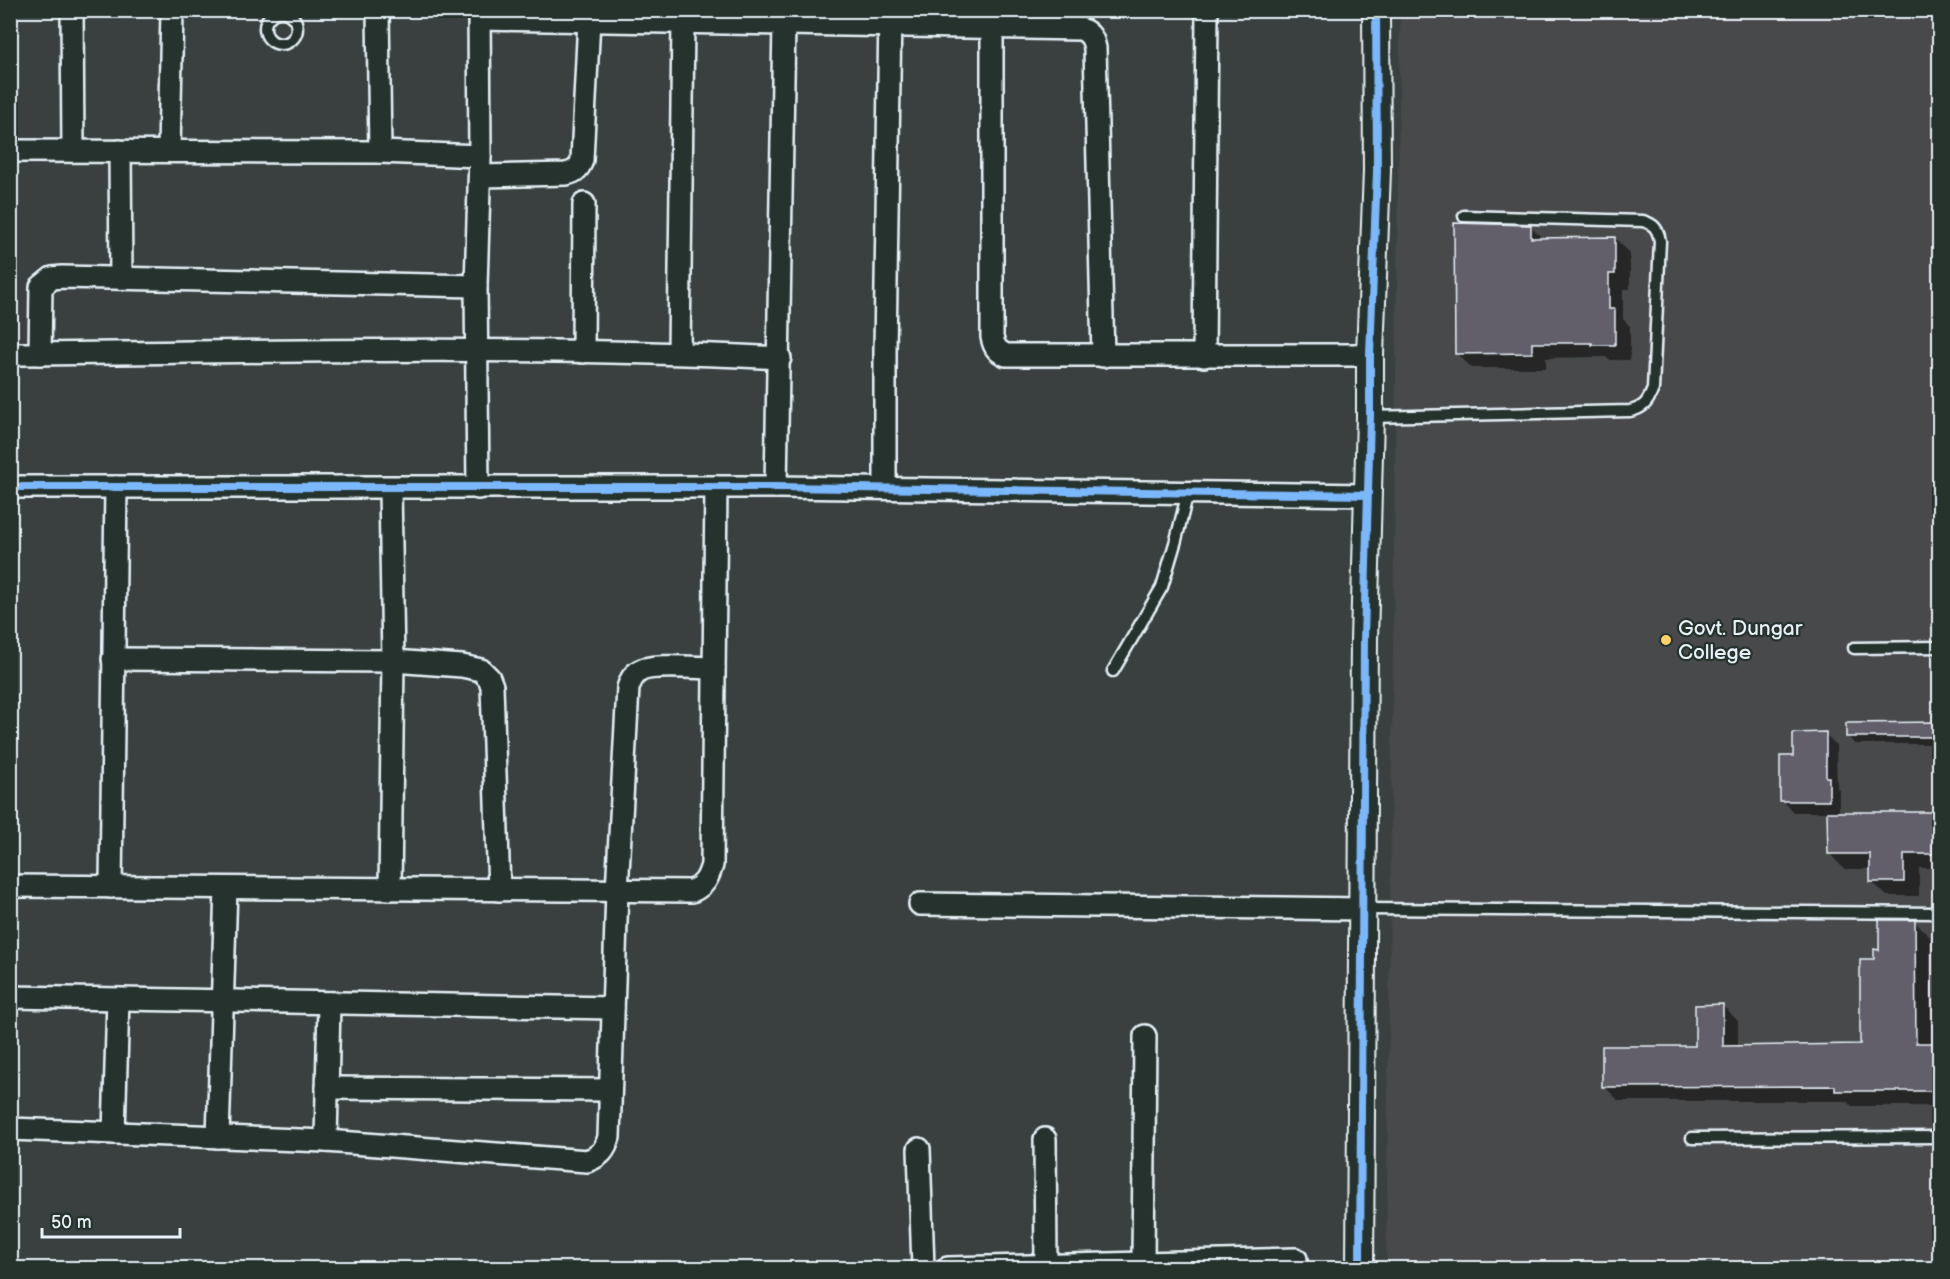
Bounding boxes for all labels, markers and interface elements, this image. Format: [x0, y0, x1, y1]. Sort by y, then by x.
place label: Govt. Dungar College [1678, 616, 1803, 665]
marker: Govt. Dungar College [1659, 633, 1673, 647]
scale bar [42, 1201, 180, 1239]
text: 50 m [51, 1212, 92, 1233]

